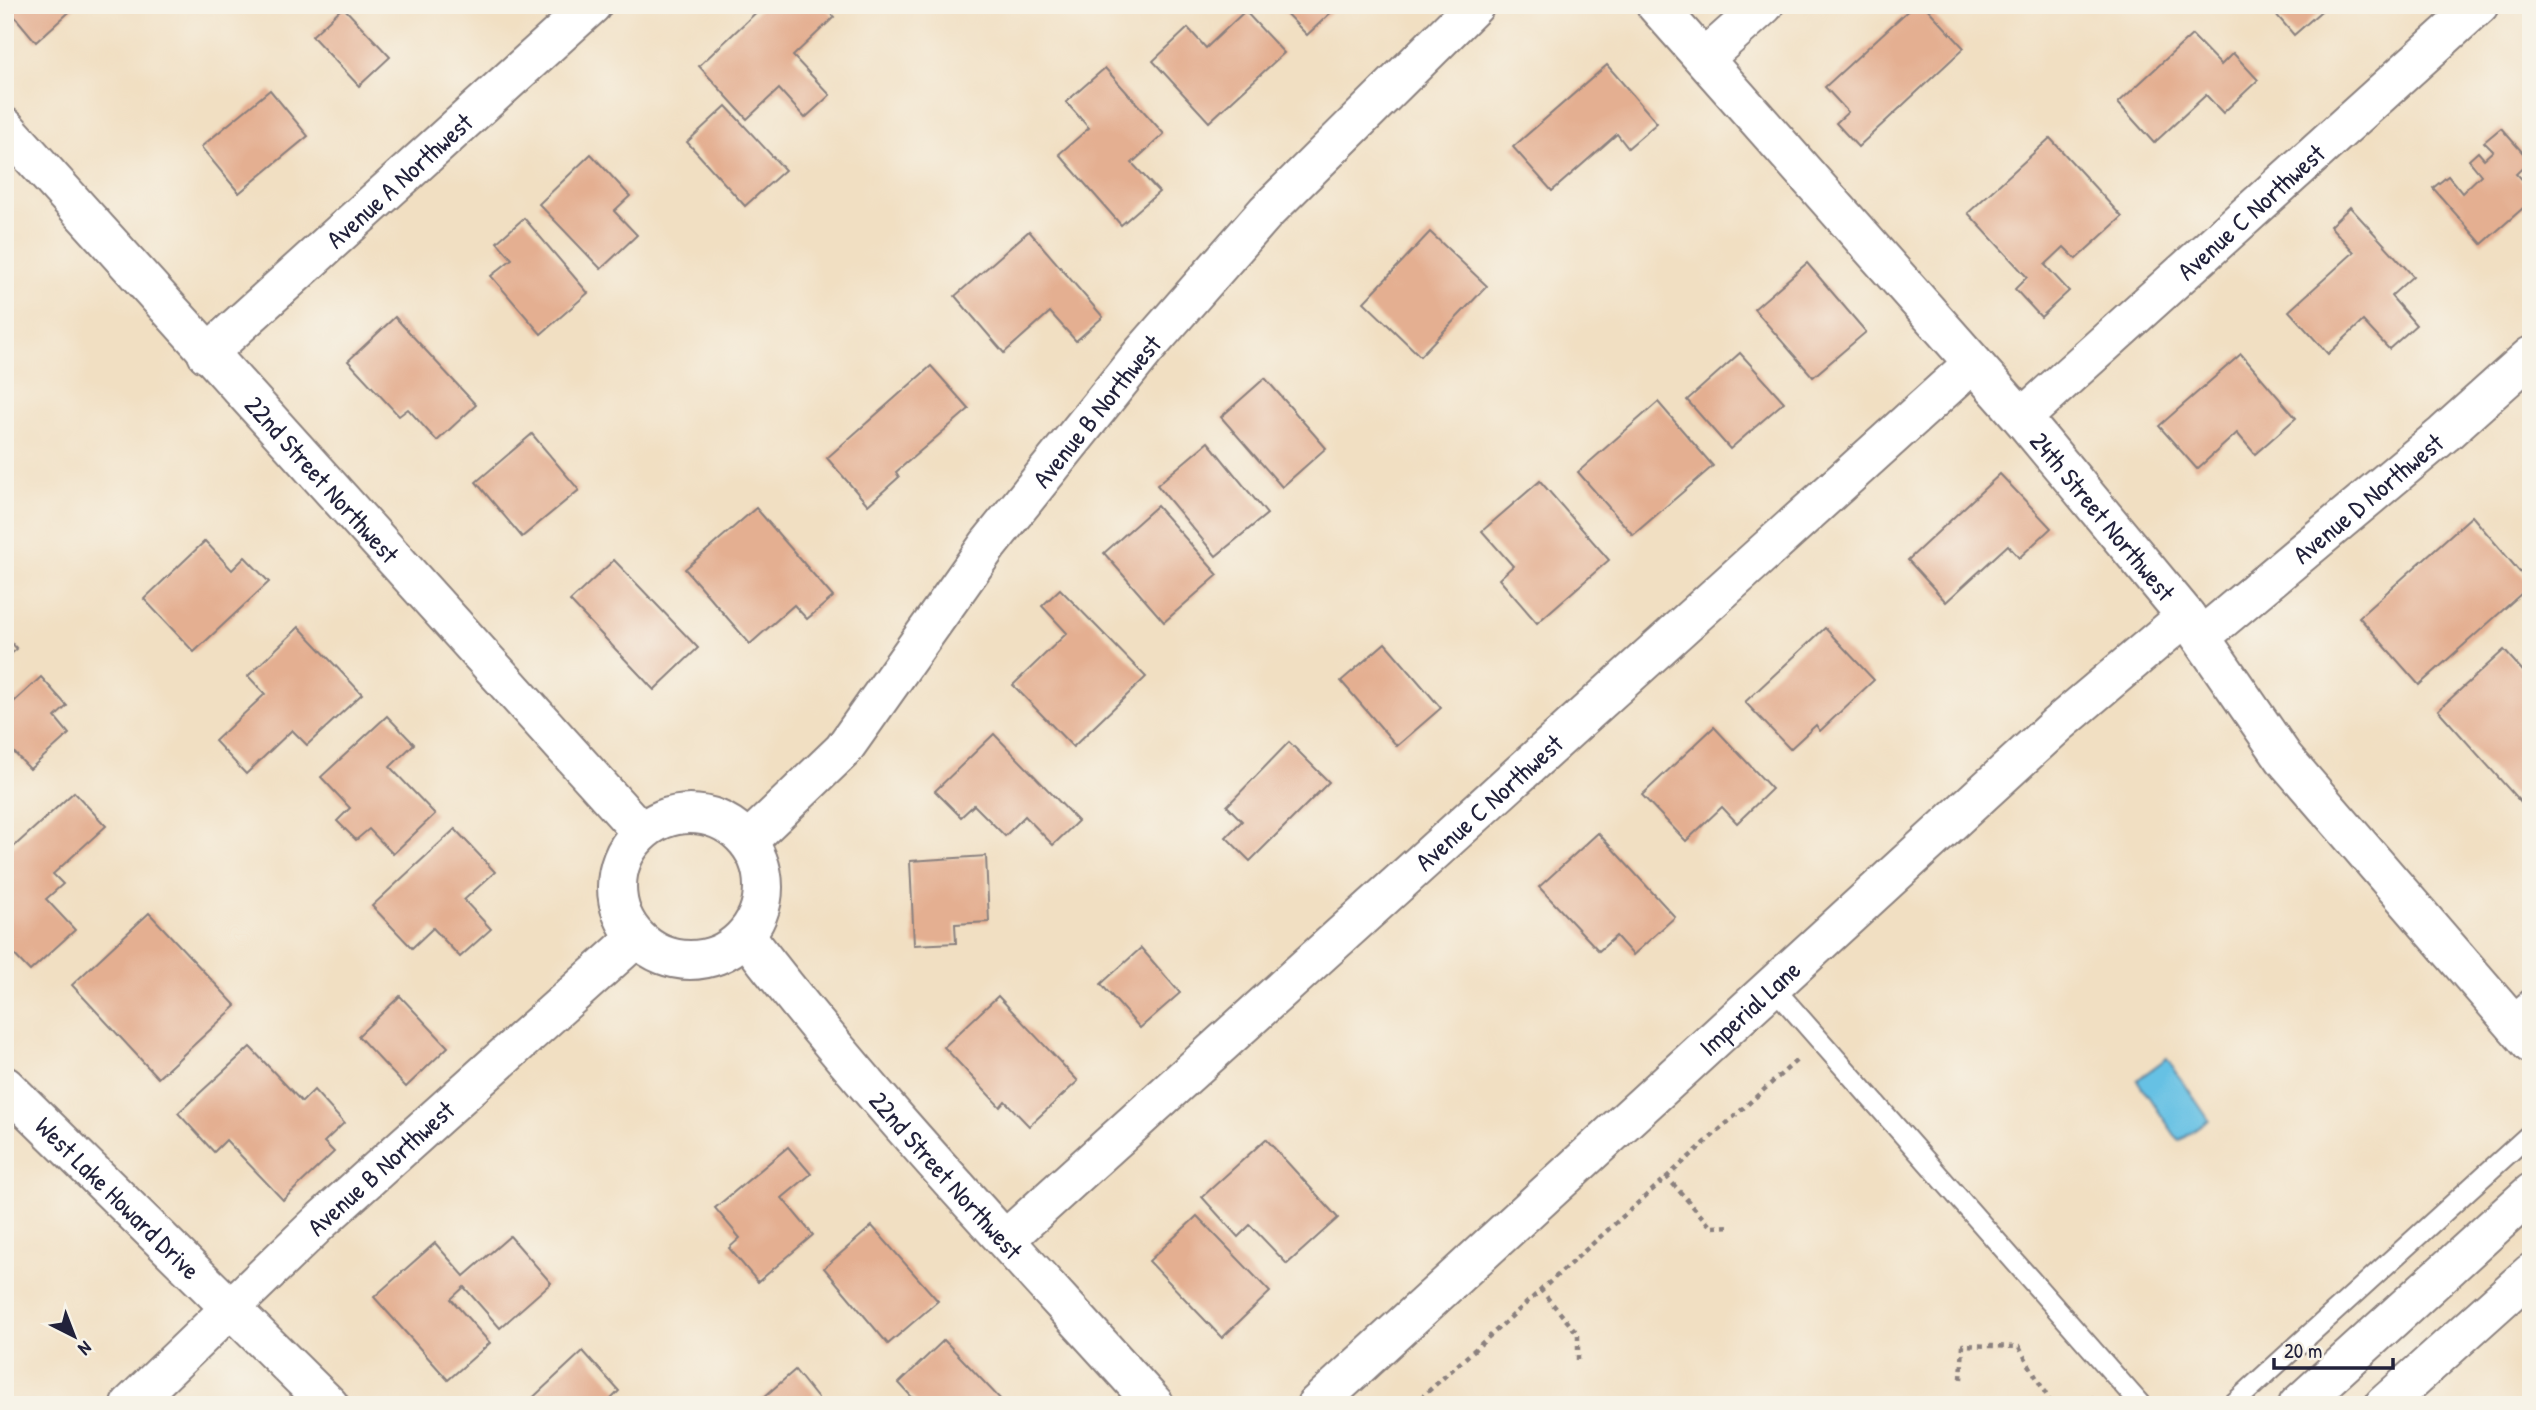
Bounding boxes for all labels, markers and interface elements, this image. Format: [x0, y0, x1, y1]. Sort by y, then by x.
street label: Avenue A Northwest [318, 104, 480, 256]
street label: Avenue C Northwest [2169, 135, 2333, 287]
street label: Avenue B Northwest [1024, 326, 1169, 494]
street label: 22nd Street Northwest [238, 388, 408, 571]
street label: 24th Street Northwest [2023, 424, 2184, 609]
street label: Avenue D Northwest [2285, 424, 2451, 571]
street label: Avenue C Northwest [1407, 725, 1571, 878]
street label: Imperial Lane [1691, 952, 1808, 1063]
street label: 22nd Street Northwest [862, 1083, 1032, 1267]
street label: Avenue B Northwest [299, 1091, 462, 1243]
street label: West Lake Howard Drive [28, 1108, 208, 1287]
north arrow [38, 1302, 108, 1372]
scale bar [2274, 1326, 2392, 1370]
text: N [73, 1336, 98, 1362]
text: 20 m [2284, 1336, 2322, 1365]

